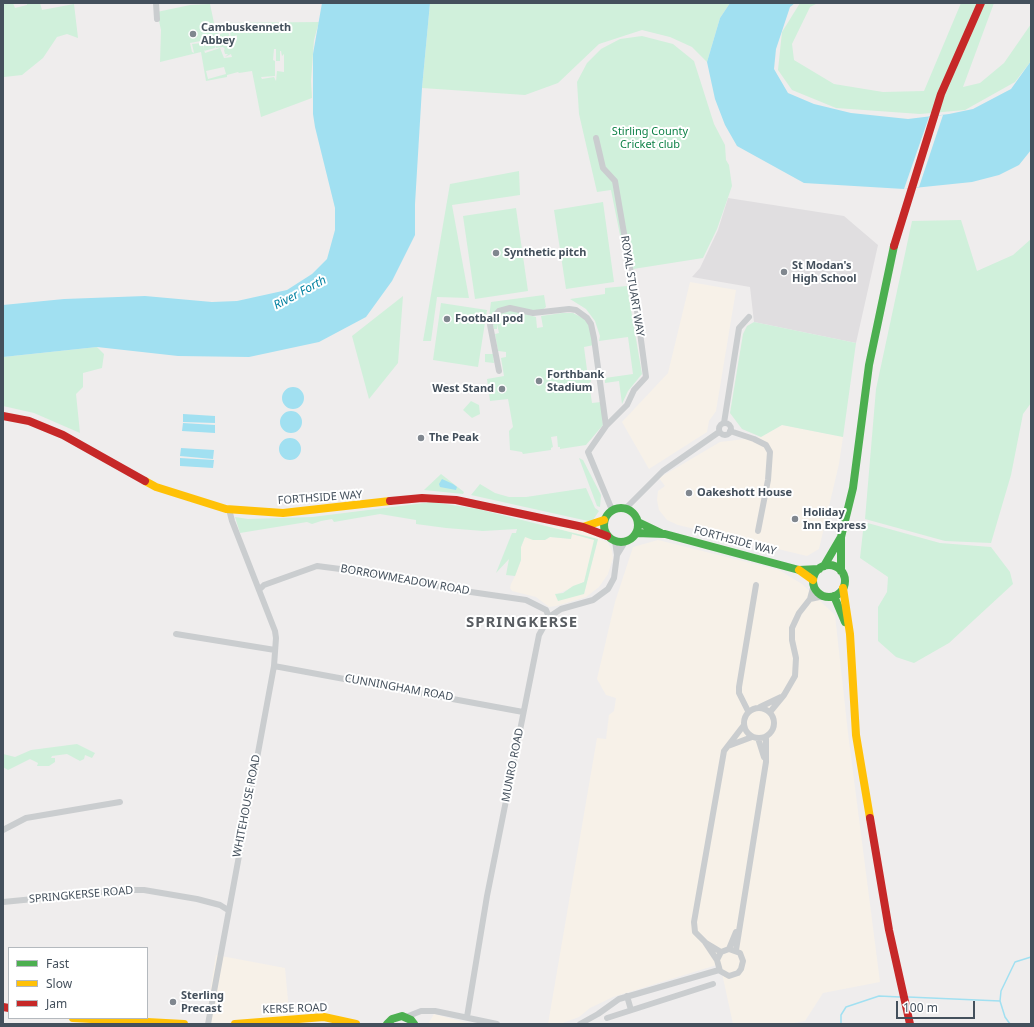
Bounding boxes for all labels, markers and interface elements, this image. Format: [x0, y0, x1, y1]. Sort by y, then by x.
place label: Cambuskenneth Abbey [201, 21, 291, 47]
marker: Cambuskenneth Abbey [188, 29, 198, 39]
park label: Stirling County Cricket club [612, 125, 688, 151]
street label: ROYAL STUART WAY [618, 235, 646, 337]
place label: Synthetic pitch [504, 246, 586, 260]
marker: Synthetic pitch [491, 248, 501, 258]
place label: St Modan's High School [792, 259, 857, 285]
marker: St Modan's High School [779, 267, 789, 277]
water label: River Forth [271, 273, 329, 313]
place label: Football pod [455, 312, 523, 326]
marker: Football pod [442, 314, 452, 324]
place label: Forthbank Stadium [547, 368, 604, 394]
marker: Forthbank Stadium [534, 376, 544, 386]
place label: West Stand [432, 382, 494, 396]
marker: West Stand [497, 384, 507, 394]
place label: The Peak [429, 431, 479, 445]
marker: The Peak [416, 433, 426, 443]
place label: Oakeshott House [697, 486, 792, 500]
street label: FORTHSIDE WAY [277, 488, 363, 508]
marker: Oakeshott House [684, 488, 694, 498]
place label: Holiday Inn Express [803, 506, 866, 532]
marker: Holiday Inn Express [790, 514, 800, 524]
street label: FORTHSIDE WAY [692, 524, 778, 558]
street label: BORROWMEADOW ROAD [339, 562, 471, 598]
district label: SPRINGKERSE [466, 614, 578, 632]
street label: CUNNINGHAM ROAD [344, 672, 454, 704]
street label: MUNRO ROAD [499, 727, 527, 803]
street label: WHITEHOUSE ROAD [231, 753, 263, 859]
street label: SPRINGKERSE ROAD [28, 884, 134, 906]
legend [8, 947, 148, 1019]
text: Fast [46, 955, 69, 972]
text: Slow [46, 975, 72, 992]
place label: Sterling Precast [181, 989, 224, 1015]
scale bar [898, 993, 977, 1019]
text: Jam [46, 995, 67, 1012]
marker: Sterling Precast [168, 997, 178, 1007]
text: 100 m [903, 999, 938, 1016]
street label: KERSE ROAD [262, 1001, 328, 1017]

